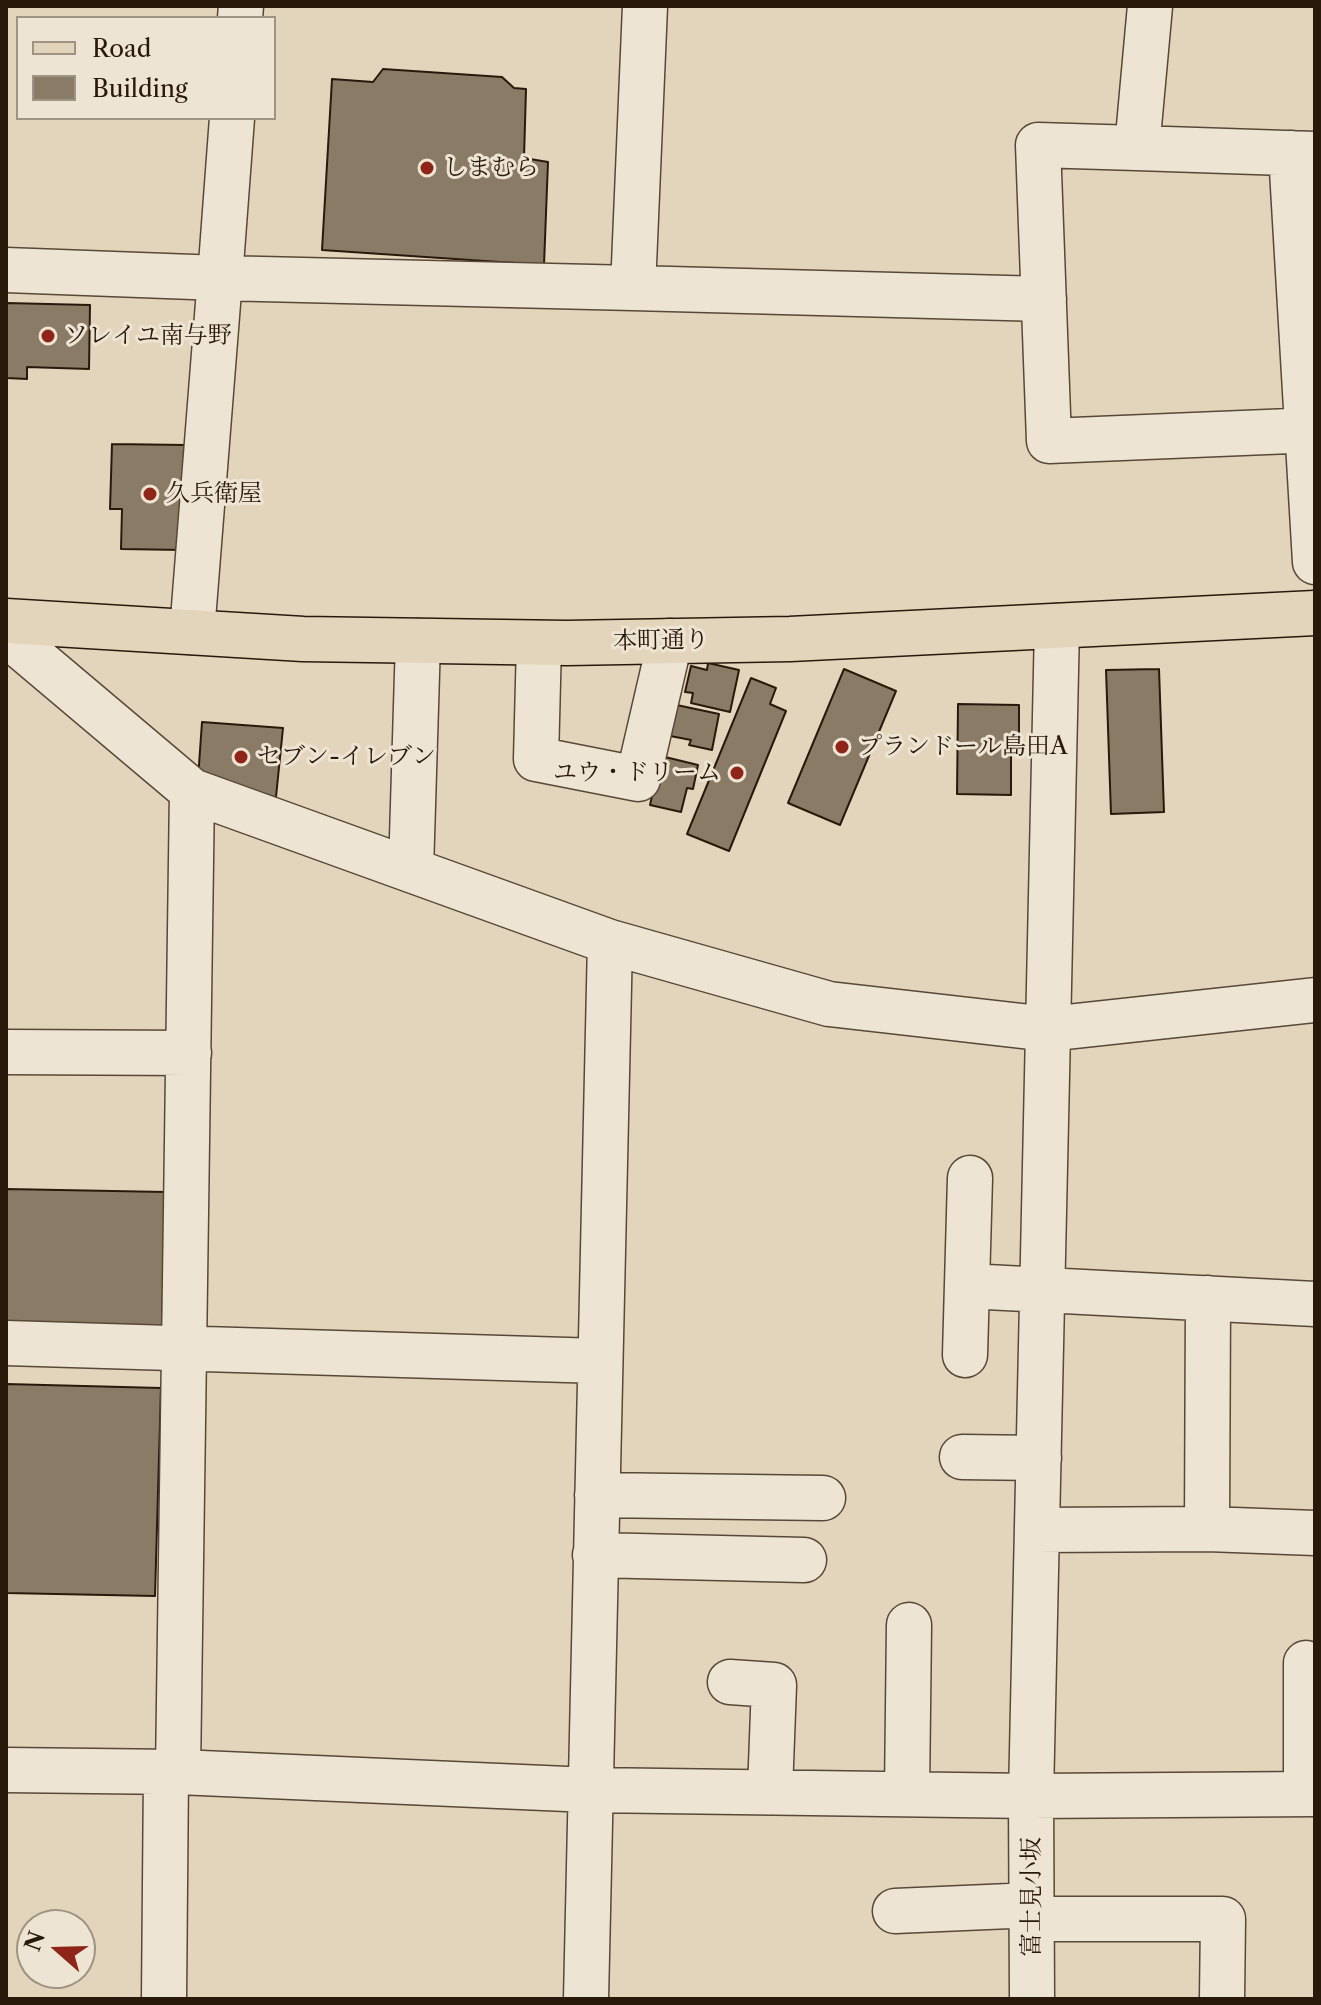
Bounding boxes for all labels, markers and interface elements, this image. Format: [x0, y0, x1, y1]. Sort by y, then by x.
legend [16, 16, 276, 120]
text: Road [92, 34, 151, 63]
text: Building [92, 74, 188, 103]
place label: しまむら [443, 154, 539, 182]
marker: しまむら [418, 159, 436, 177]
place label: ソレイユ南与野 [64, 322, 232, 350]
marker: ソレイユ南与野 [39, 327, 57, 345]
place label: 久兵衛屋 [166, 480, 262, 508]
marker: 久兵衛屋 [141, 485, 159, 503]
street label: 本町通り [613, 626, 709, 656]
place label: プランドール島田A [858, 733, 1068, 761]
marker: プランドール島田A [833, 738, 851, 756]
place label: セブン-イレブン [257, 743, 436, 771]
marker: セブン-イレブン [232, 748, 250, 766]
place label: ユウ・ドリーム [553, 759, 721, 787]
marker: ユウ・ドリーム [728, 764, 746, 782]
street label: 富士見小坂 [1018, 1837, 1046, 1957]
north arrow [16, 1909, 96, 1989]
text: N [19, 1928, 51, 1955]

